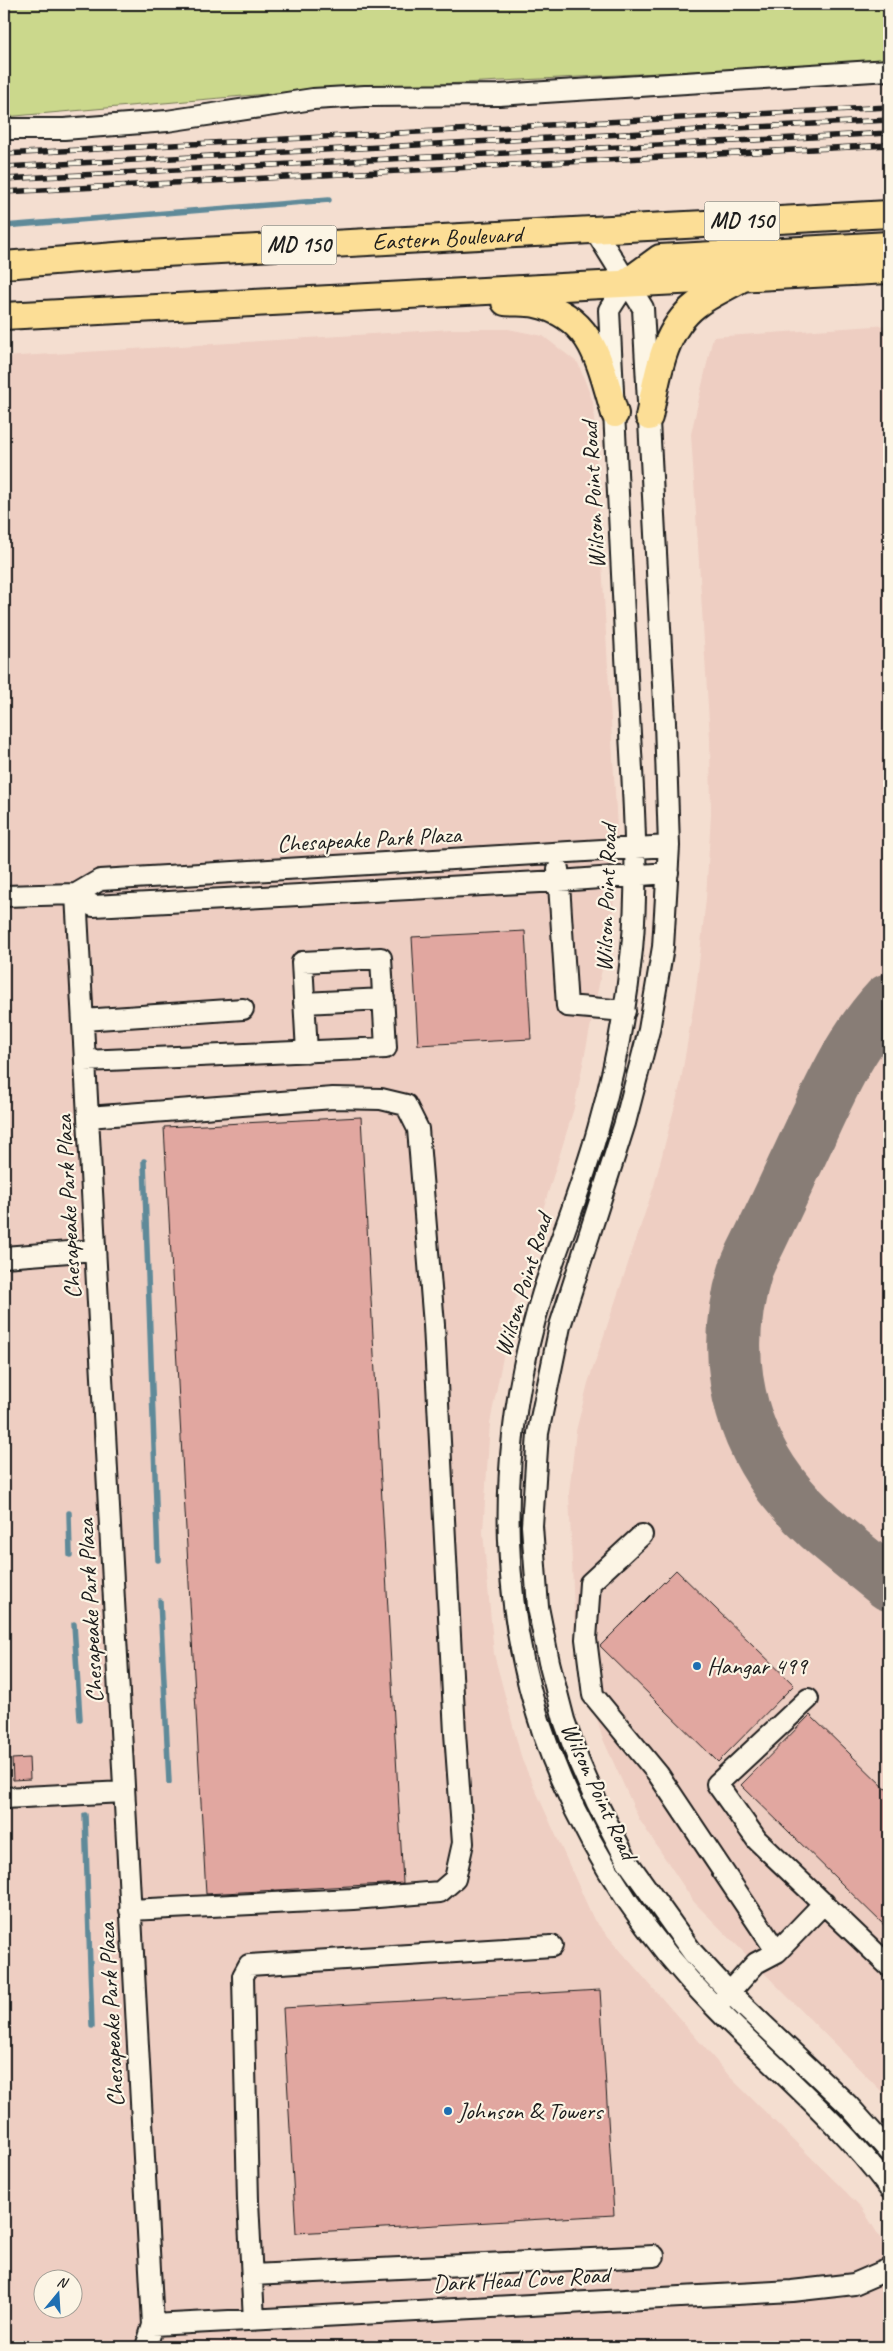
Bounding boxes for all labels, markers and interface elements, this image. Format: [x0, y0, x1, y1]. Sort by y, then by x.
road number: MD 150 [704, 202, 780, 240]
street label: Eastern Boulevard [371, 219, 526, 257]
road number: MD 150 [262, 226, 336, 264]
street label: Wilson Point Road [574, 417, 612, 569]
street label: Chesapeake Park Plaza [276, 819, 463, 859]
street label: Wilson Point Road [588, 820, 624, 972]
street label: Chesapeake Park Plaza [48, 1113, 88, 1300]
street label: Wilson Point Road [487, 1207, 560, 1360]
street label: Chesapeake Park Plaza [70, 1517, 110, 1704]
place label: Hangar 499 [707, 1651, 809, 1681]
marker: Hangar 499 [691, 1660, 703, 1672]
street label: Wilson Point Road [554, 1718, 645, 1867]
street label: Chesapeake Park Plaza [91, 1921, 131, 2108]
place label: Johnson & Towers [457, 2096, 604, 2126]
marker: Johnson & Towers [442, 2105, 454, 2117]
street label: Dark Head Cove Road [432, 2259, 614, 2299]
north arrow [32, 2268, 82, 2318]
text: N [55, 2273, 71, 2292]

